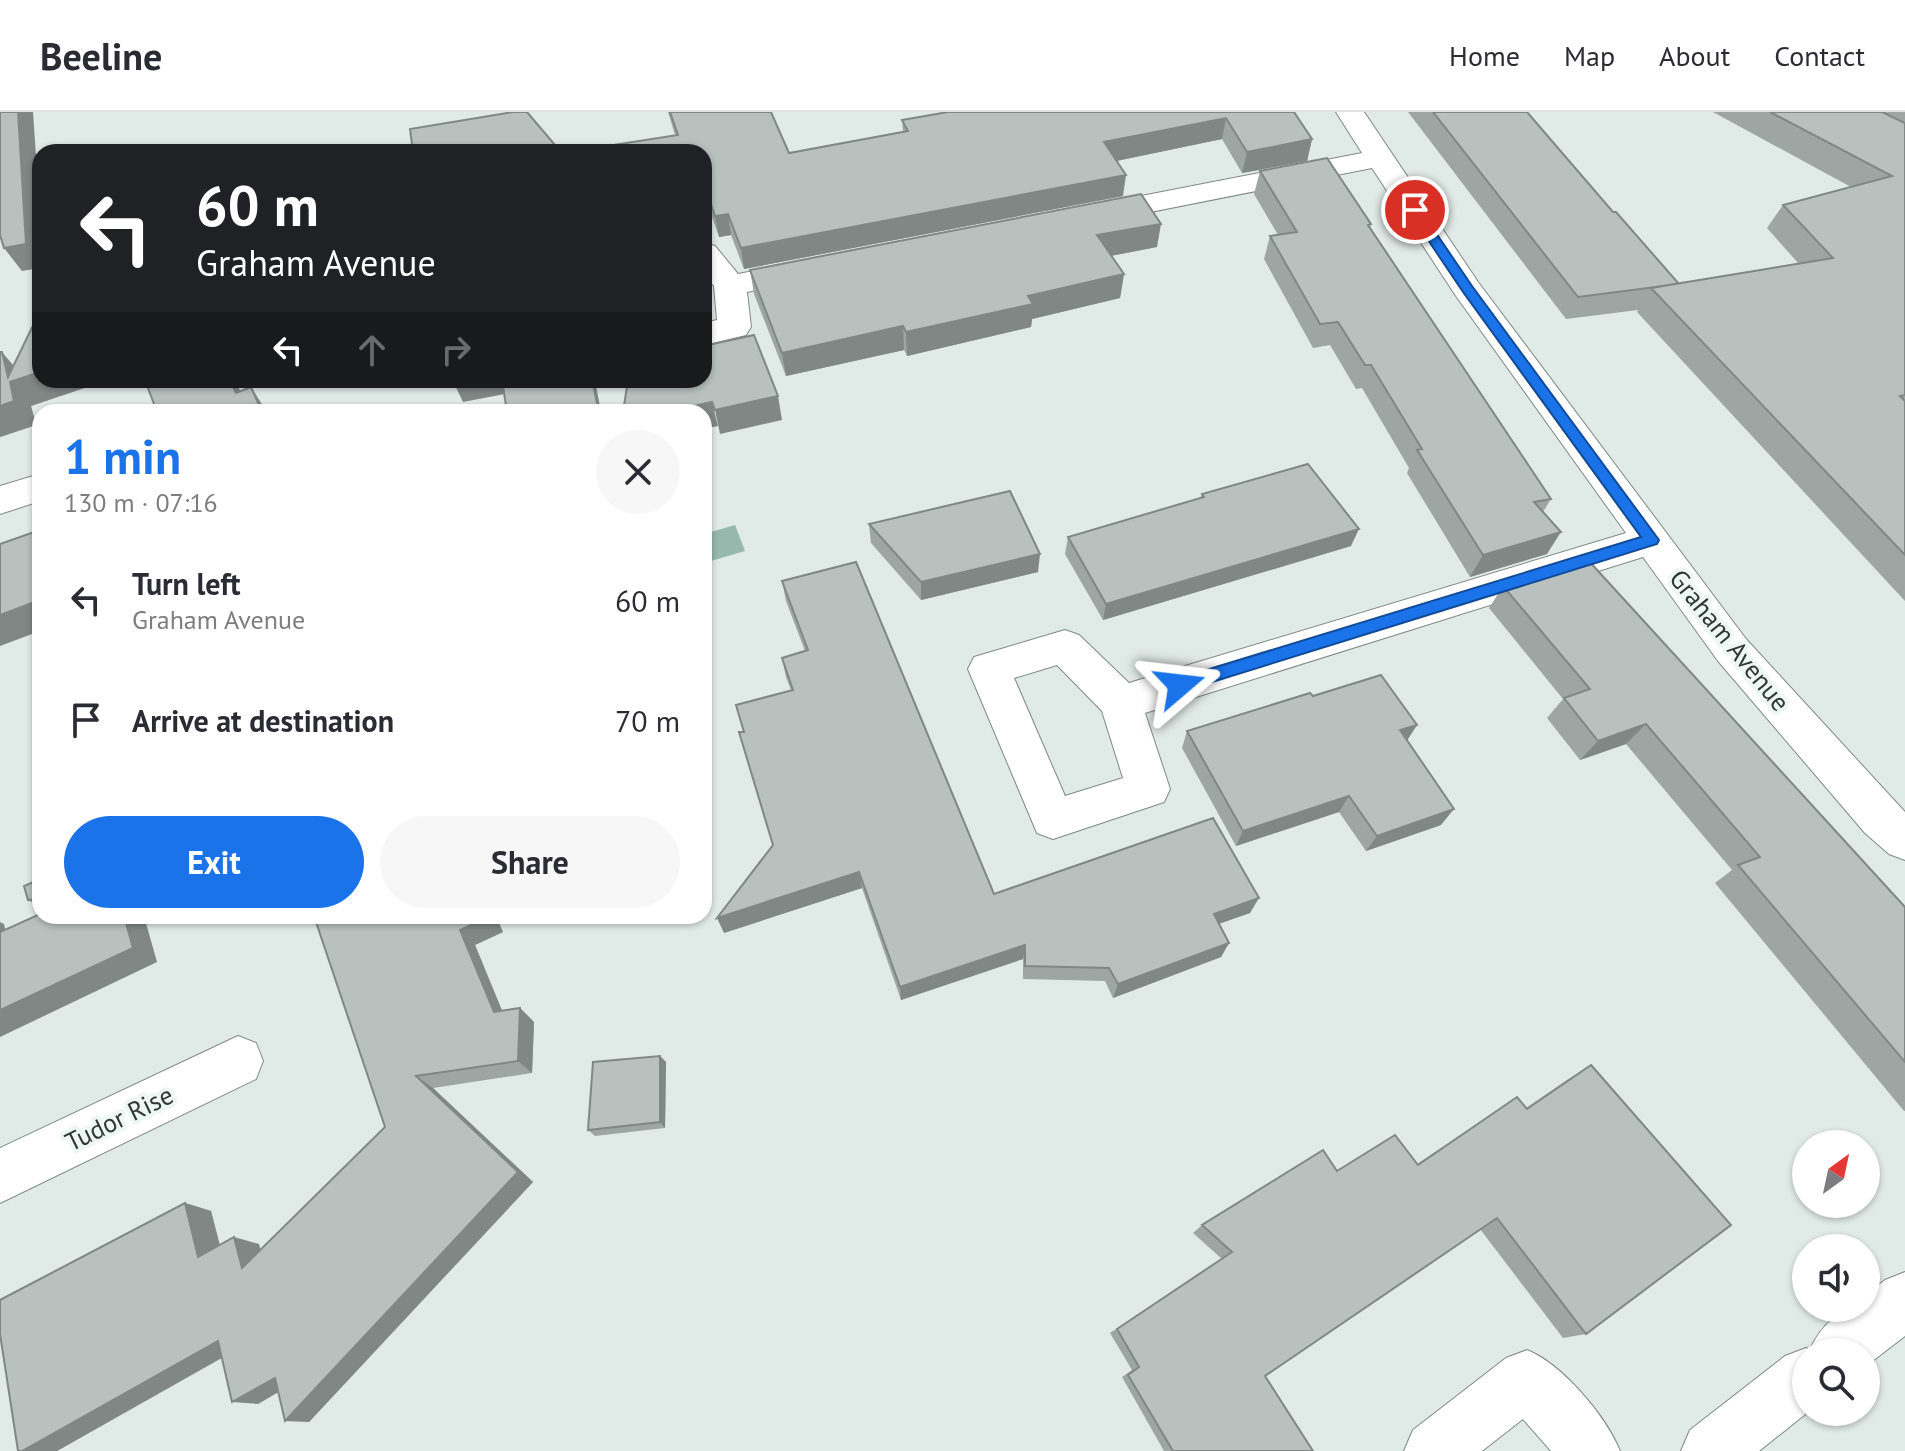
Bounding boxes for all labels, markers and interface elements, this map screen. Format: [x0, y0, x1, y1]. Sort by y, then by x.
text: Beeline [40, 31, 162, 80]
text: Home [1449, 37, 1520, 74]
text: Map [1564, 37, 1615, 74]
text: About [1659, 37, 1730, 74]
text: Contact [1774, 37, 1865, 74]
text: 60 m [196, 169, 319, 241]
icon: left [64, 176, 168, 280]
pin [1381, 176, 1449, 244]
icon: arrive [1393, 188, 1437, 232]
text: Graham Avenue [196, 239, 436, 286]
icon: left [266, 328, 310, 372]
icon: ahead [350, 328, 394, 372]
icon: right [434, 328, 478, 372]
text: 1 min [64, 425, 181, 487]
button: close [596, 430, 680, 514]
text: 130 m · 07:16 [64, 486, 218, 519]
street label: Graham Avenue [1663, 562, 1797, 718]
text: Turn left [132, 564, 240, 603]
icon: left [64, 578, 108, 622]
text: 60 m [615, 581, 680, 620]
text: Graham Avenue [132, 603, 305, 636]
position arrow [1138, 643, 1222, 727]
icon: arrive [64, 698, 108, 742]
text: Arrive at destination [132, 701, 394, 740]
text: 70 m [615, 701, 680, 740]
button: Exit [64, 816, 364, 908]
button: Share [380, 816, 680, 908]
street label: Tudor Rise [60, 1078, 178, 1158]
north arrow [1792, 1130, 1880, 1218]
map controls [1792, 1130, 1880, 1426]
button: sound [1792, 1234, 1880, 1322]
button: search [1792, 1338, 1880, 1426]

